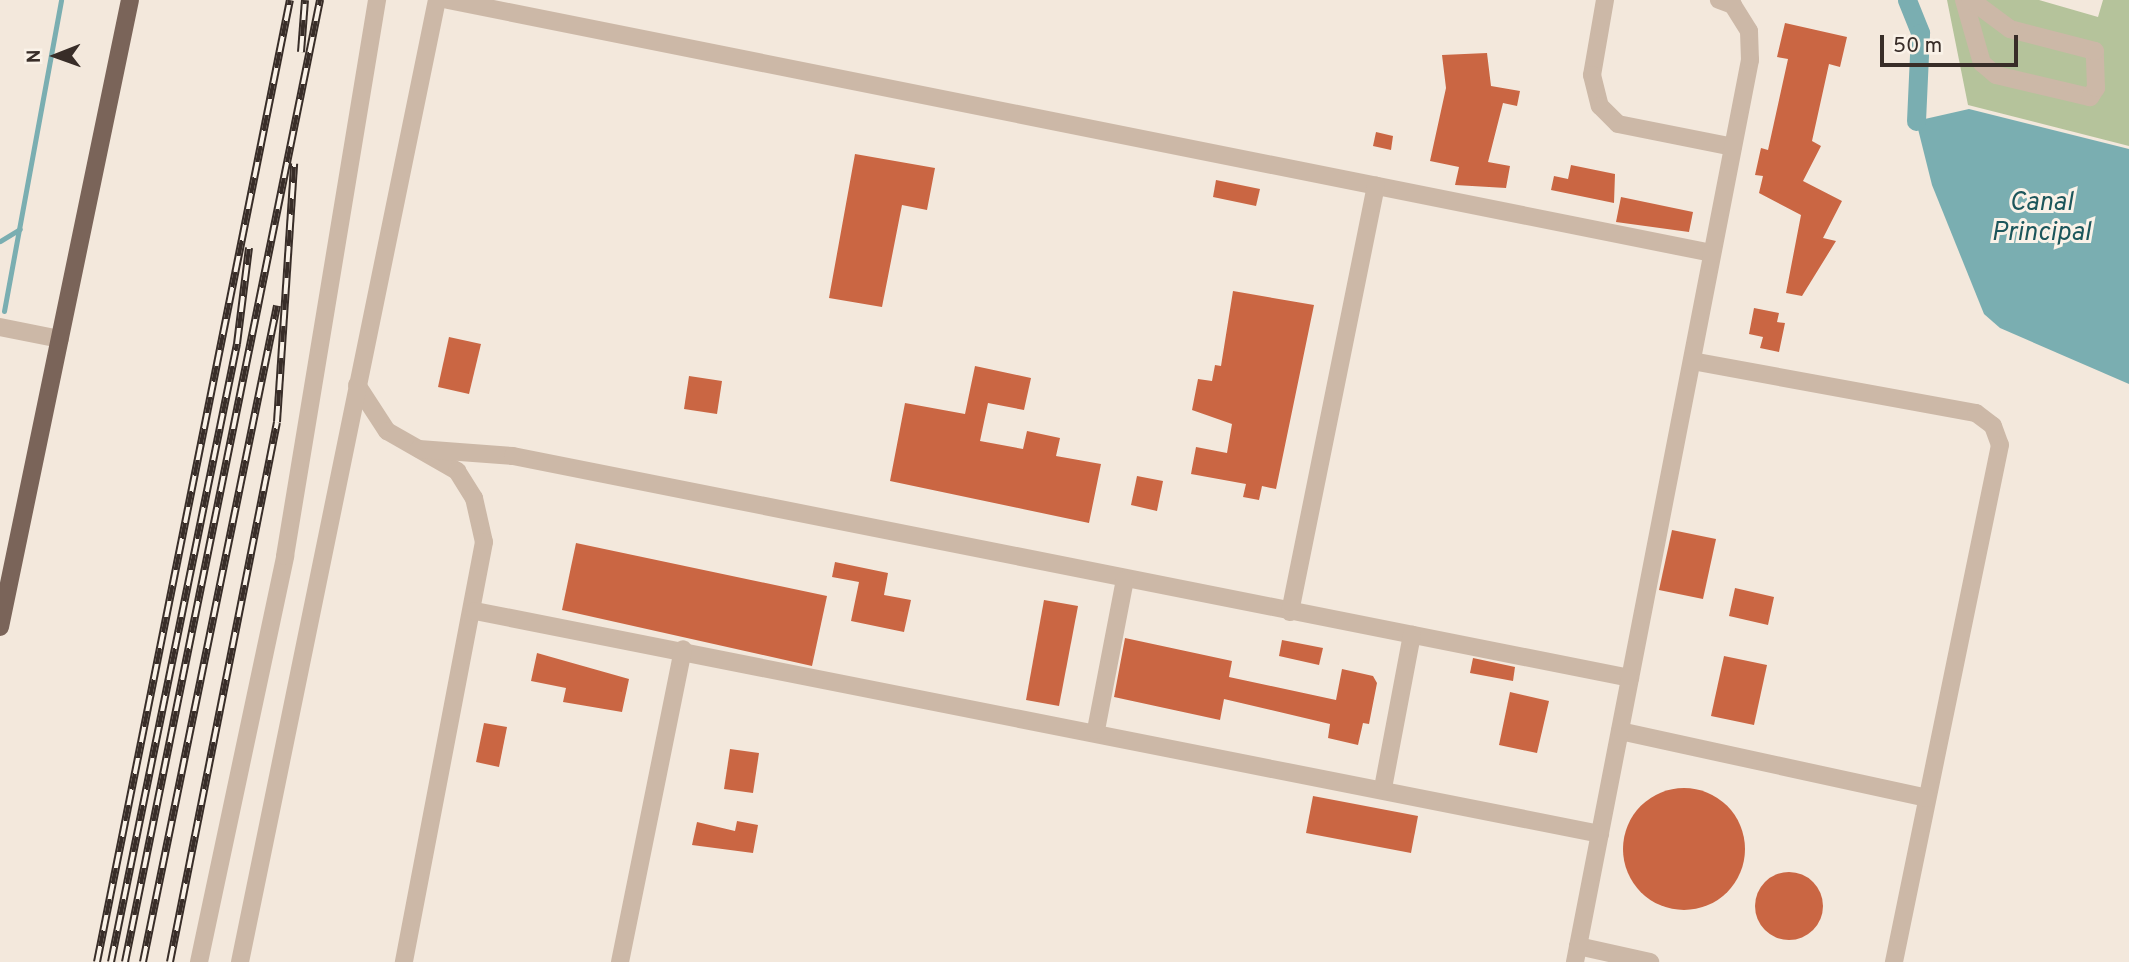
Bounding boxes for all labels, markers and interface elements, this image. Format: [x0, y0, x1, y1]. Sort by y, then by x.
north arrow [21, 21, 91, 91]
scale bar [1884, 21, 2022, 65]
text: 50 m [1893, 33, 1942, 60]
text: N [23, 49, 47, 63]
water label: Canal Principal [1991, 188, 2091, 249]

